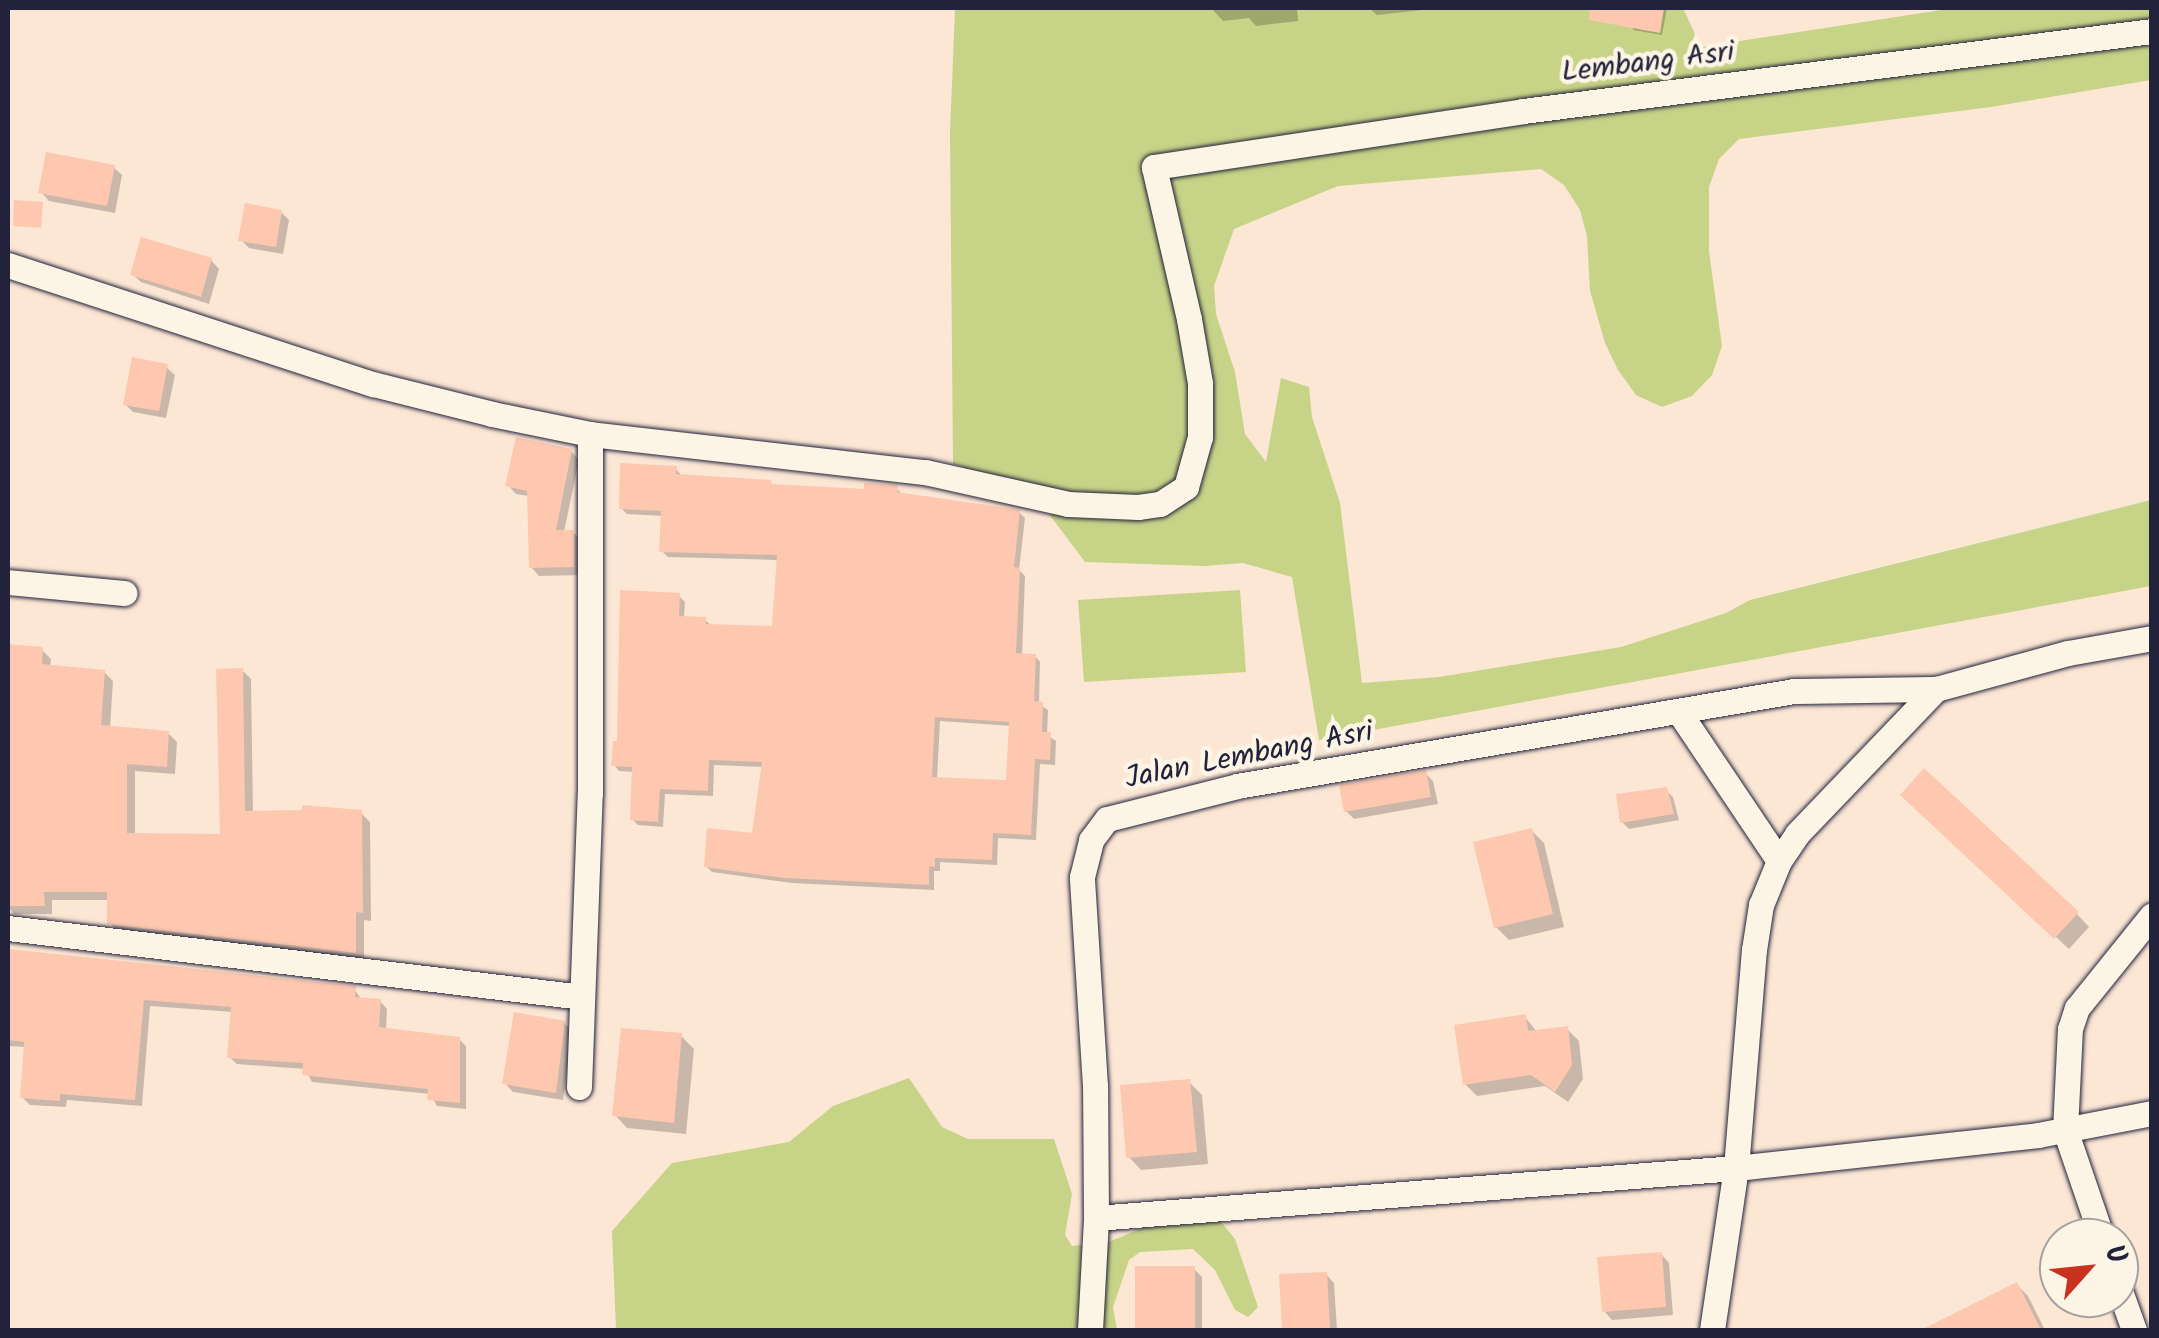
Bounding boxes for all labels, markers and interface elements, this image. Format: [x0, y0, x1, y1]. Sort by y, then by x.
street label: Lembang Asri [1559, 35, 1737, 91]
street label: Jalan Lembang Asri [1122, 714, 1376, 798]
north arrow [2039, 1218, 2139, 1318]
text: U [2091, 1237, 2138, 1273]

